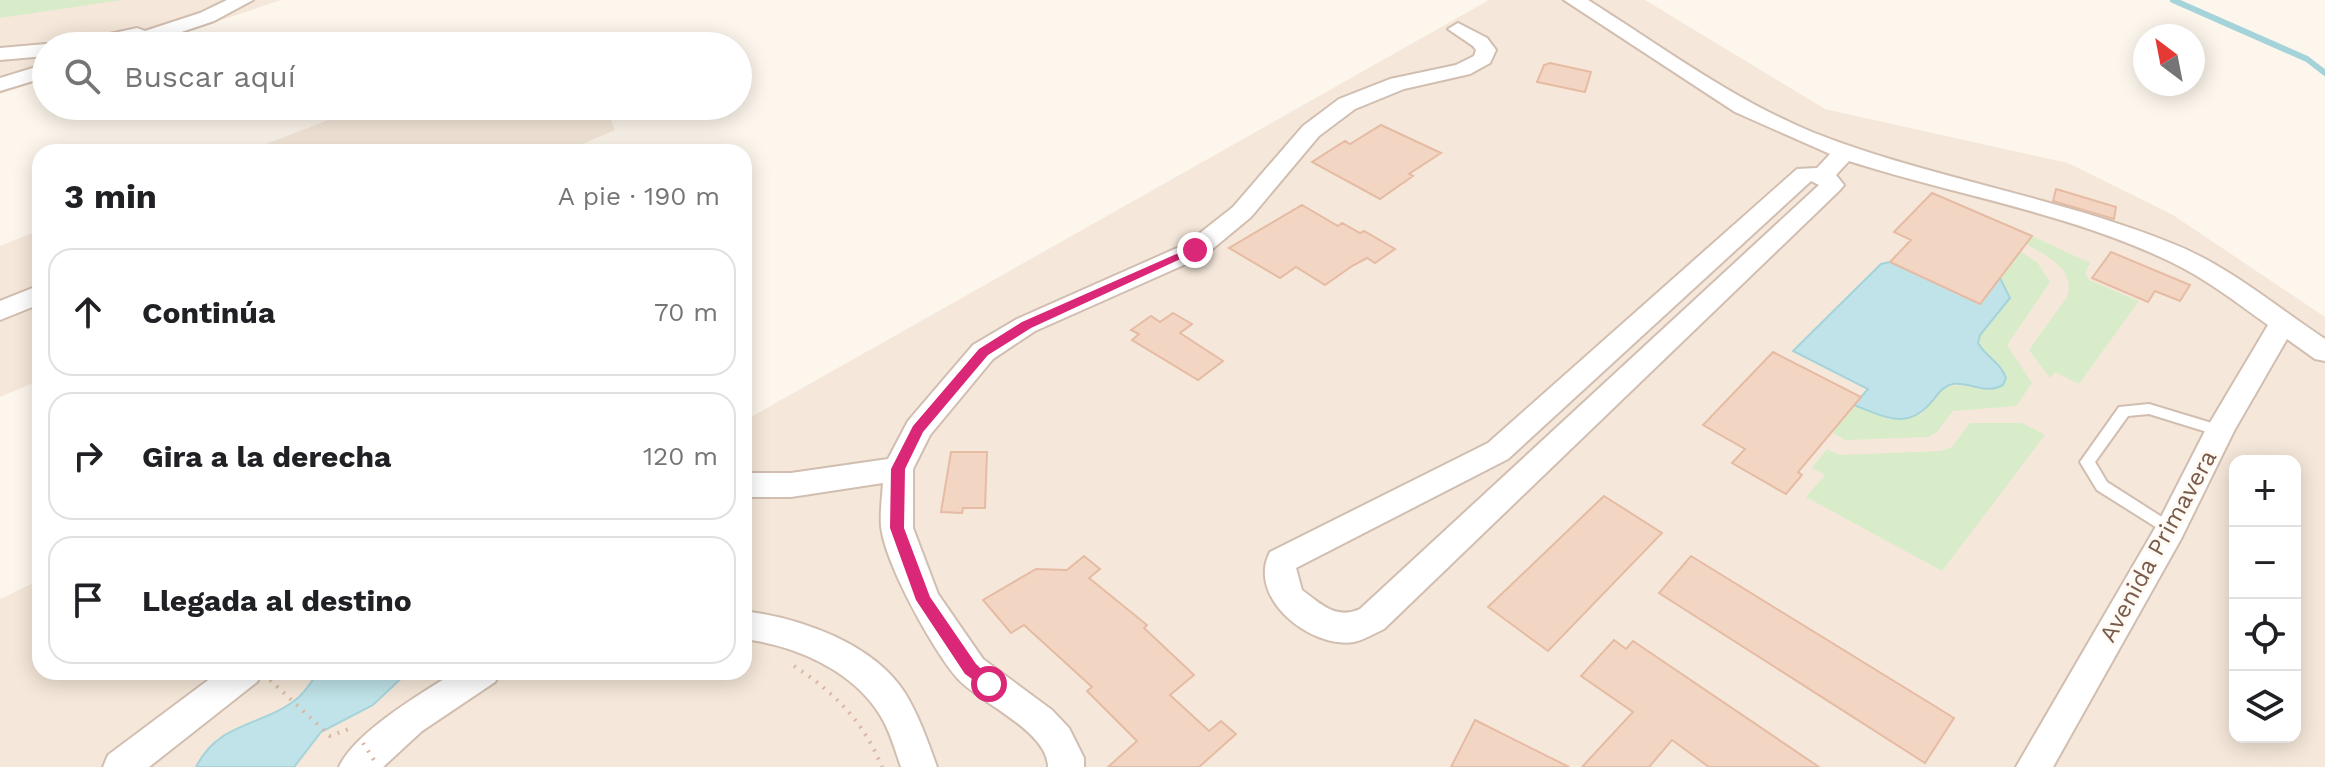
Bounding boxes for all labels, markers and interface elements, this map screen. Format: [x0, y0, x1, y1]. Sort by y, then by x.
north arrow [2133, 24, 2205, 96]
search box [32, 32, 752, 120]
icon: search [60, 54, 104, 98]
text: Buscar aquí [124, 59, 296, 94]
text: 3 min [64, 176, 157, 216]
text: A pie · 190 m [558, 181, 720, 211]
route end [1177, 232, 1213, 268]
icon: ahead [66, 290, 110, 334]
text: Continúa [142, 295, 275, 330]
text: 70 m [654, 297, 718, 327]
icon: right [66, 434, 110, 478]
text: Gira a la derecha [142, 439, 391, 474]
text: 120 m [643, 441, 718, 471]
street label: Avenida Primavera [2094, 445, 2222, 647]
map controls [2229, 455, 2301, 743]
button: + [2229, 455, 2301, 527]
button: − [2229, 527, 2301, 599]
icon: arrive [66, 578, 110, 622]
text: Llegada al destino [142, 583, 412, 618]
button: locate [2229, 599, 2301, 671]
route start [971, 666, 1007, 702]
button: layers [2229, 671, 2301, 743]

